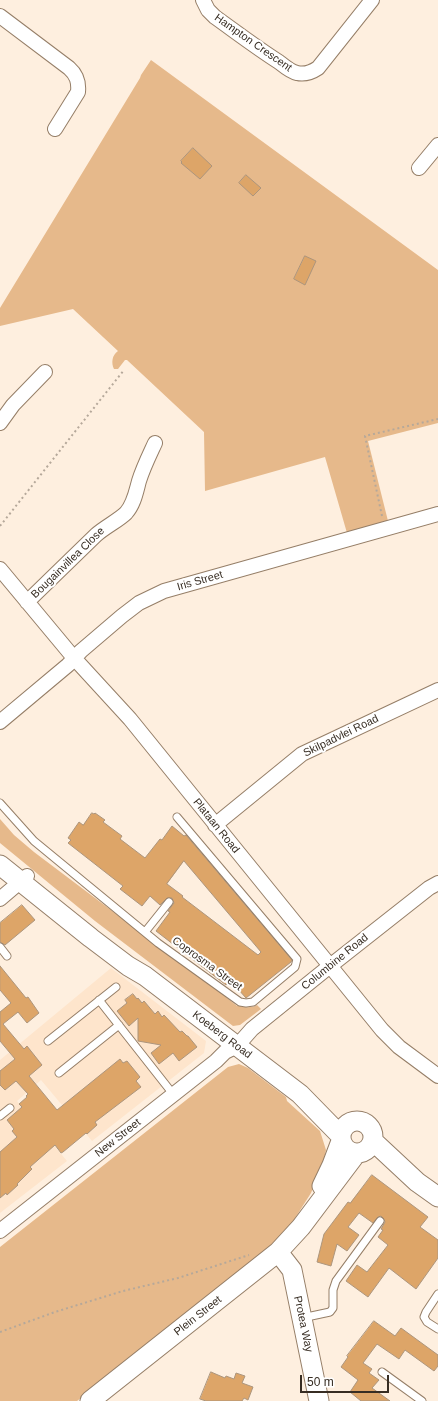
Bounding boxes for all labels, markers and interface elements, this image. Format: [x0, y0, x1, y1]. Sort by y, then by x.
street label: Hampton Crescent [212, 11, 294, 75]
street label: Bougainvillea Close [29, 525, 107, 601]
street label: Iris Street [176, 568, 224, 594]
street label: Skilpadvlei Road [301, 712, 381, 760]
street label: Plataan Road [190, 796, 242, 856]
street label: Columbine Road [299, 931, 371, 993]
street label: Coprosma Street [169, 934, 245, 994]
street label: Koeberg Road [190, 1008, 254, 1062]
street label: New Street [92, 1116, 144, 1160]
street label: Plein Street [172, 1293, 224, 1339]
street label: Protea Way [291, 1295, 315, 1353]
scale bar [302, 1367, 391, 1393]
text: 50 m [307, 1375, 334, 1389]

